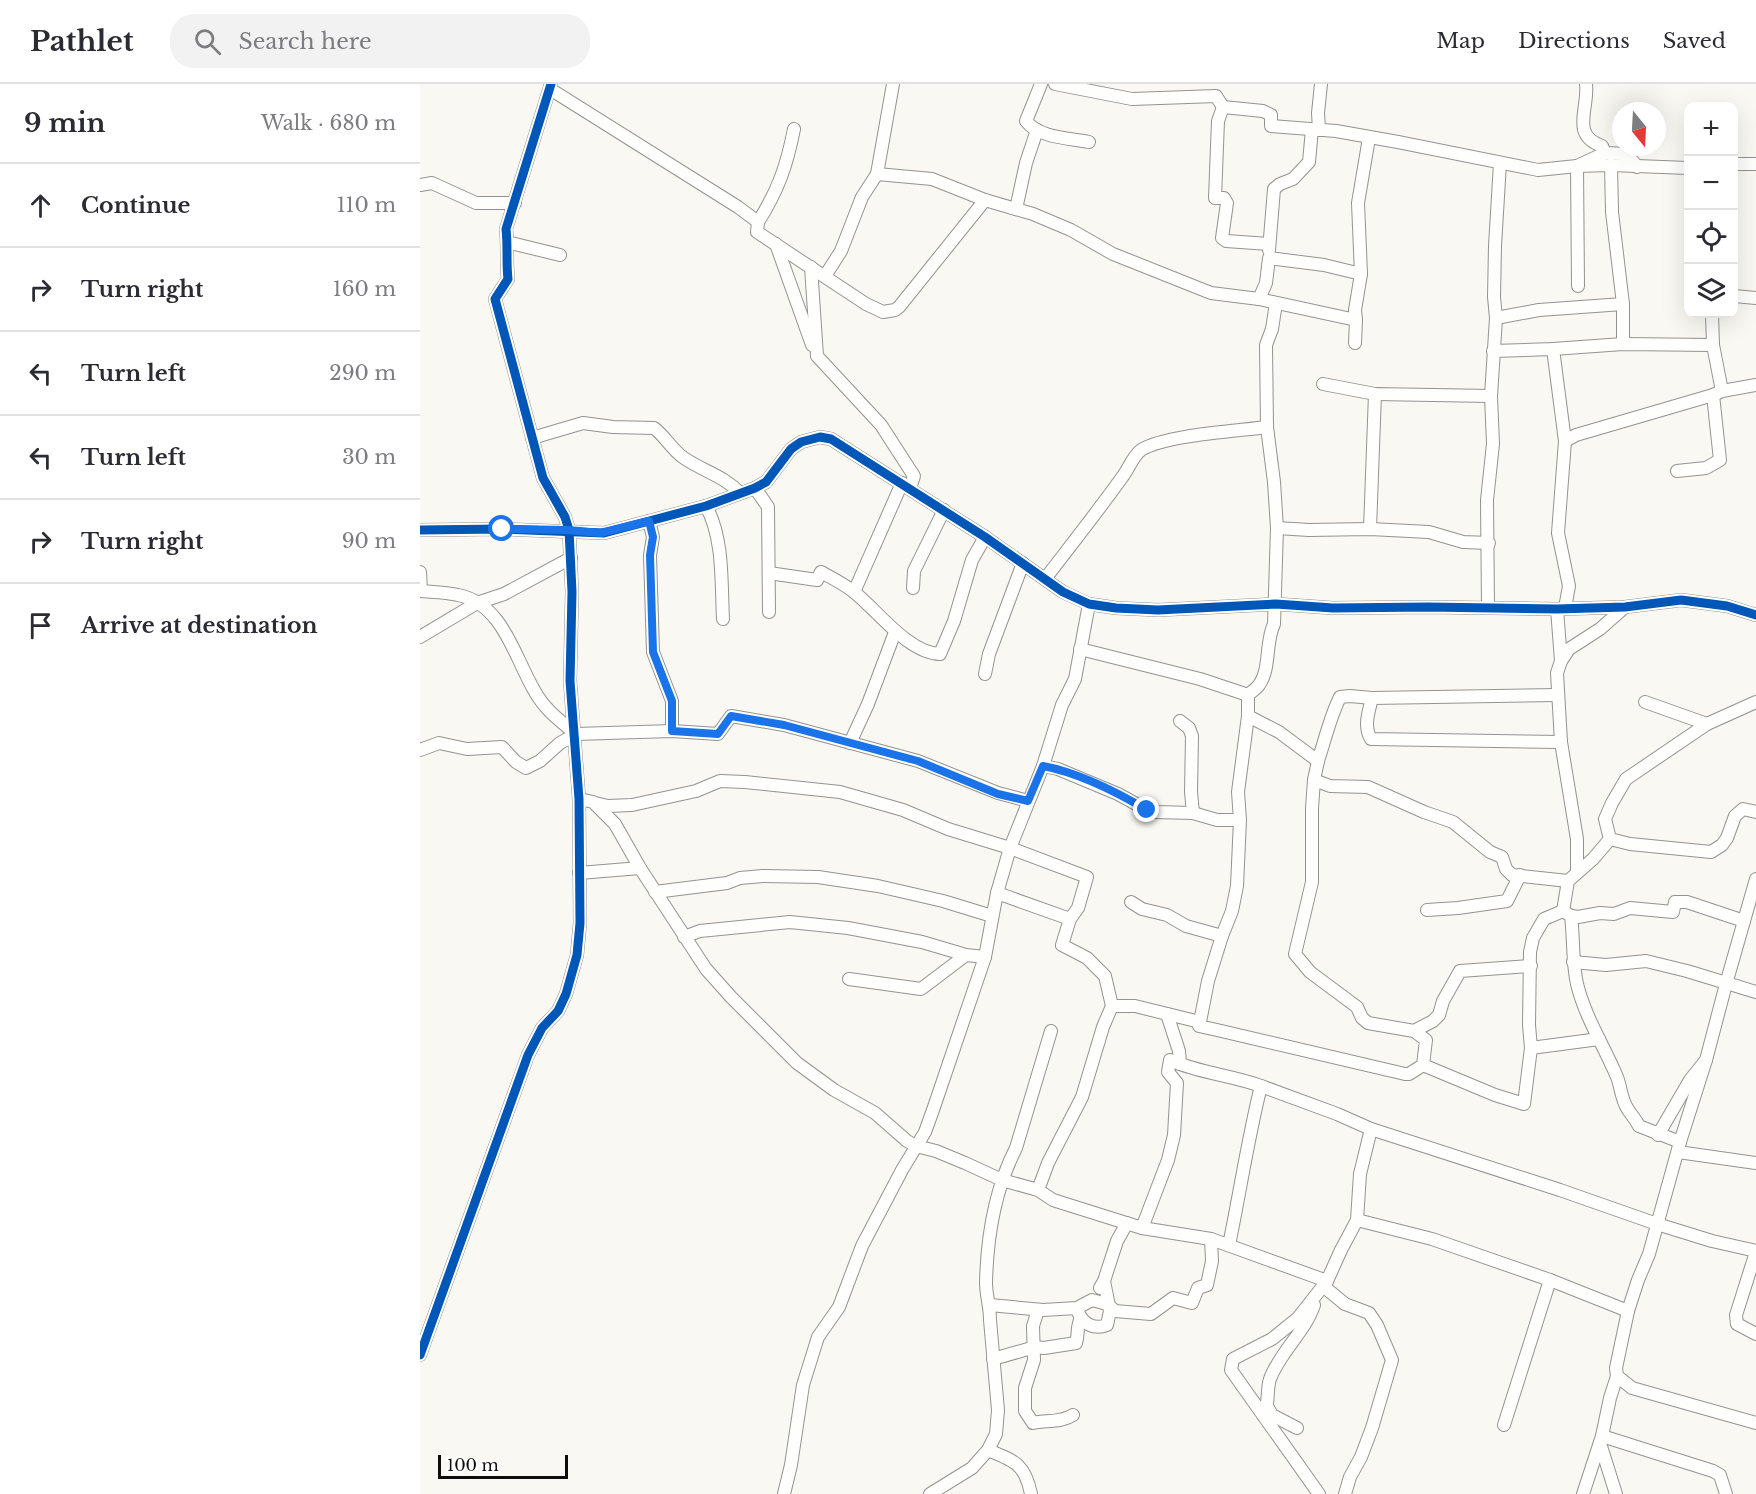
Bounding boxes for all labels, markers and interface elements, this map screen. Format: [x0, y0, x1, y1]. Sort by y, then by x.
search box [170, 14, 590, 68]
text: Pathlet [30, 24, 134, 59]
icon: search [191, 25, 224, 58]
text: Search here [239, 28, 372, 55]
text: Map [1436, 28, 1485, 54]
text: Directions [1518, 28, 1630, 54]
text: Saved [1663, 28, 1726, 54]
north arrow [1612, 102, 1666, 156]
map controls [1684, 102, 1738, 318]
button: + [1684, 102, 1738, 156]
text: 9 min [24, 107, 105, 139]
text: Walk · 680 m [261, 111, 396, 135]
button: − [1684, 156, 1738, 210]
icon: ahead [24, 189, 57, 222]
text: Continue [81, 192, 190, 219]
text: 110 m [337, 193, 396, 217]
button: locate [1684, 210, 1738, 264]
button: layers [1684, 264, 1738, 318]
icon: right [24, 273, 57, 306]
text: Turn right [81, 276, 203, 303]
text: 160 m [333, 277, 396, 301]
icon: left [24, 357, 57, 390]
text: Turn left [81, 360, 186, 387]
text: 290 m [329, 361, 396, 385]
icon: left [24, 441, 57, 474]
text: Turn left [81, 444, 186, 471]
text: 30 m [342, 445, 396, 469]
route start [488, 515, 514, 541]
icon: right [24, 525, 57, 558]
text: Turn right [81, 528, 203, 555]
text: 90 m [342, 529, 396, 553]
icon: arrive [24, 609, 57, 642]
text: Arrive at destination [81, 612, 318, 639]
route end [1133, 796, 1159, 822]
scale bar [438, 1452, 568, 1480]
text: 100 m [447, 1455, 499, 1475]

